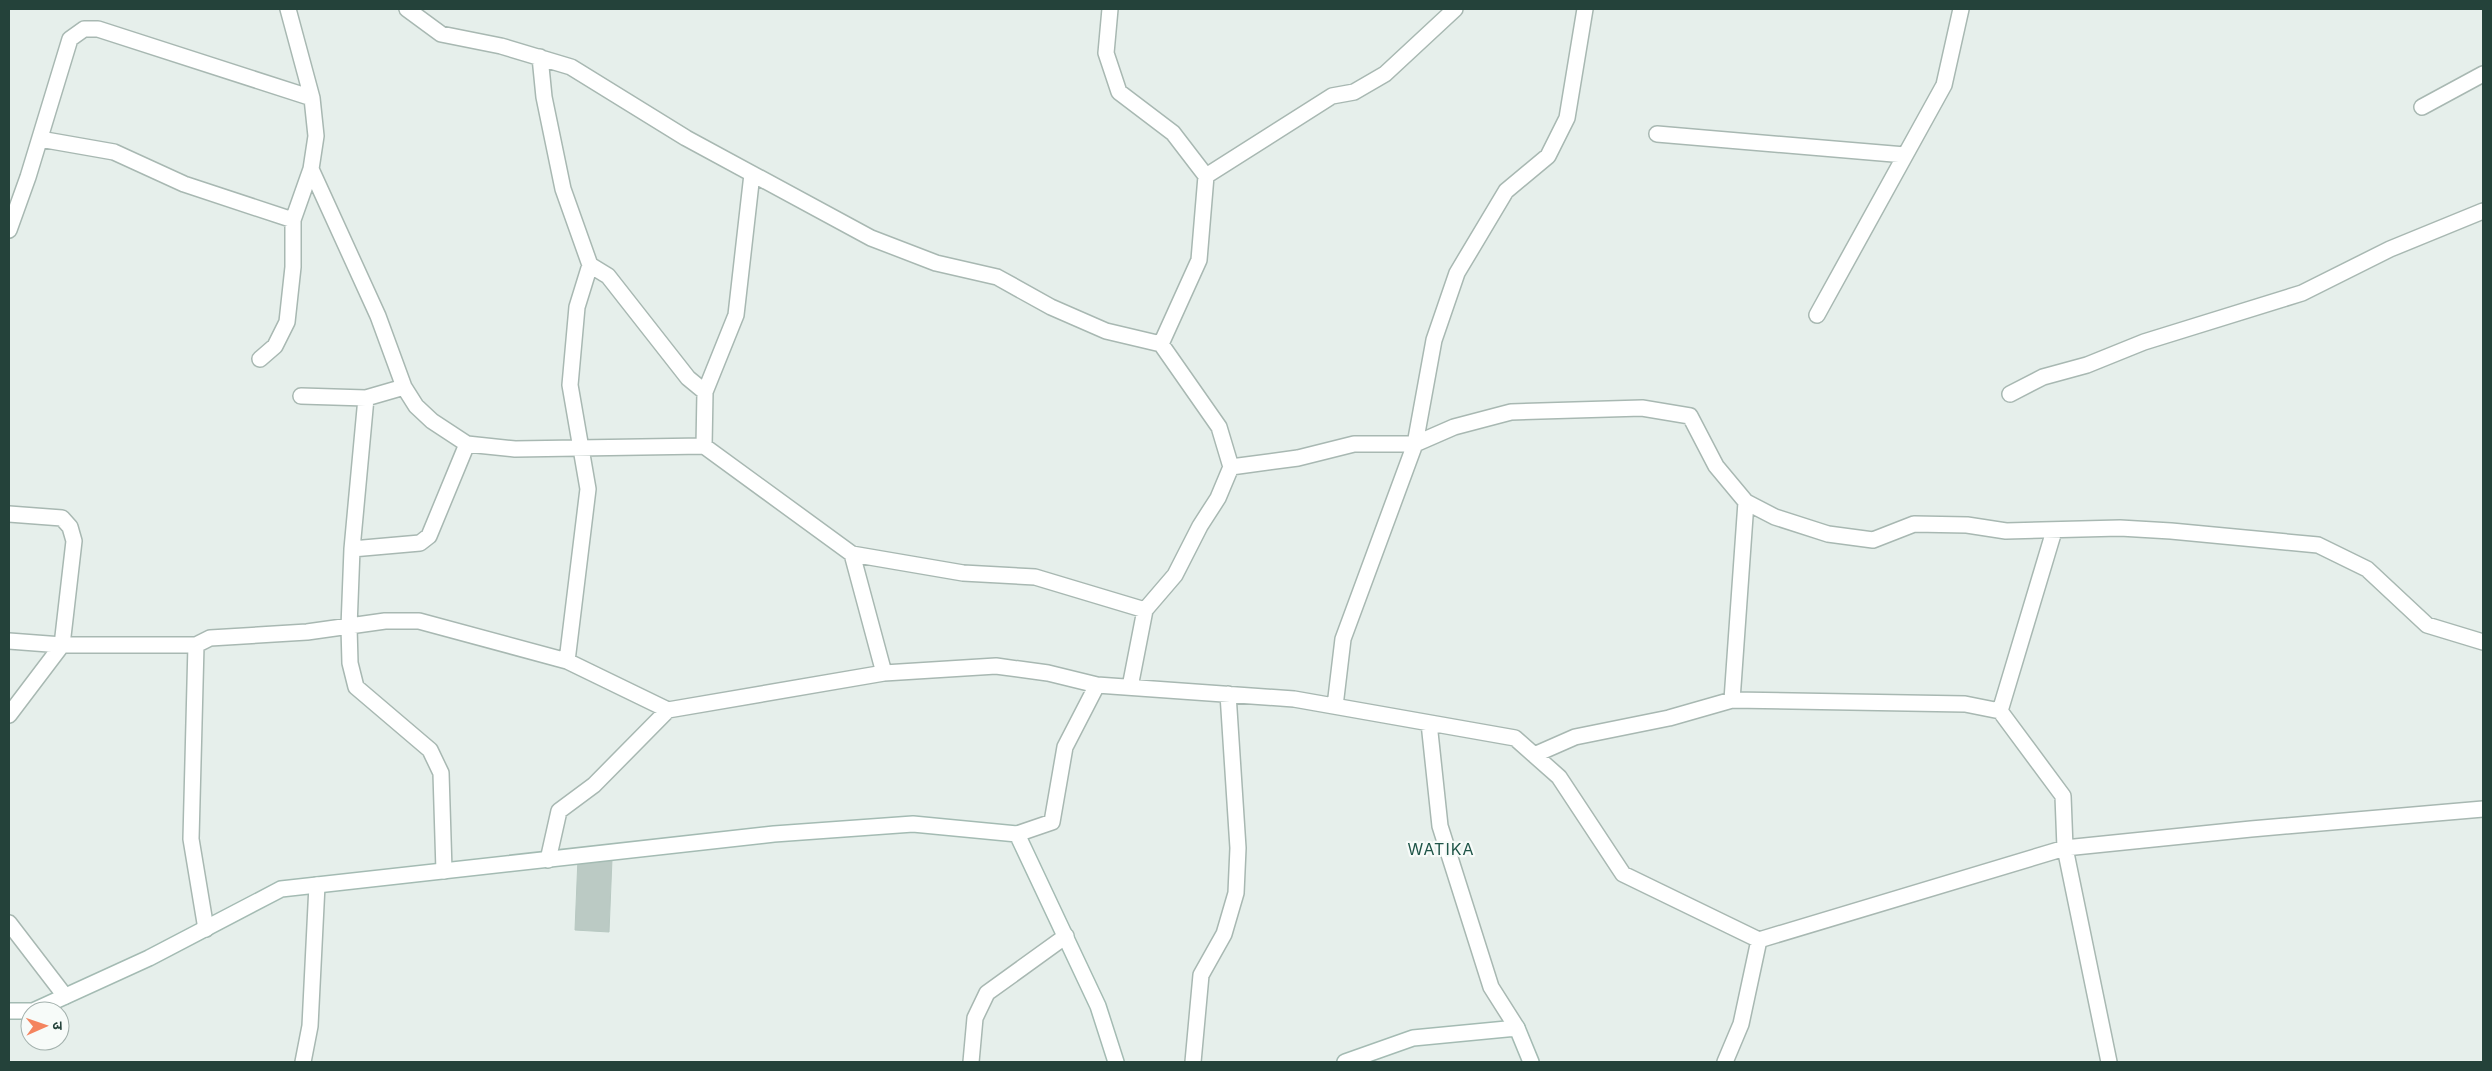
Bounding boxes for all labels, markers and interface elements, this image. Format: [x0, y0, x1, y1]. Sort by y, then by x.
district label: WATIKA [1408, 839, 1474, 859]
north arrow [20, 1001, 70, 1051]
text: उ [50, 1021, 67, 1031]

